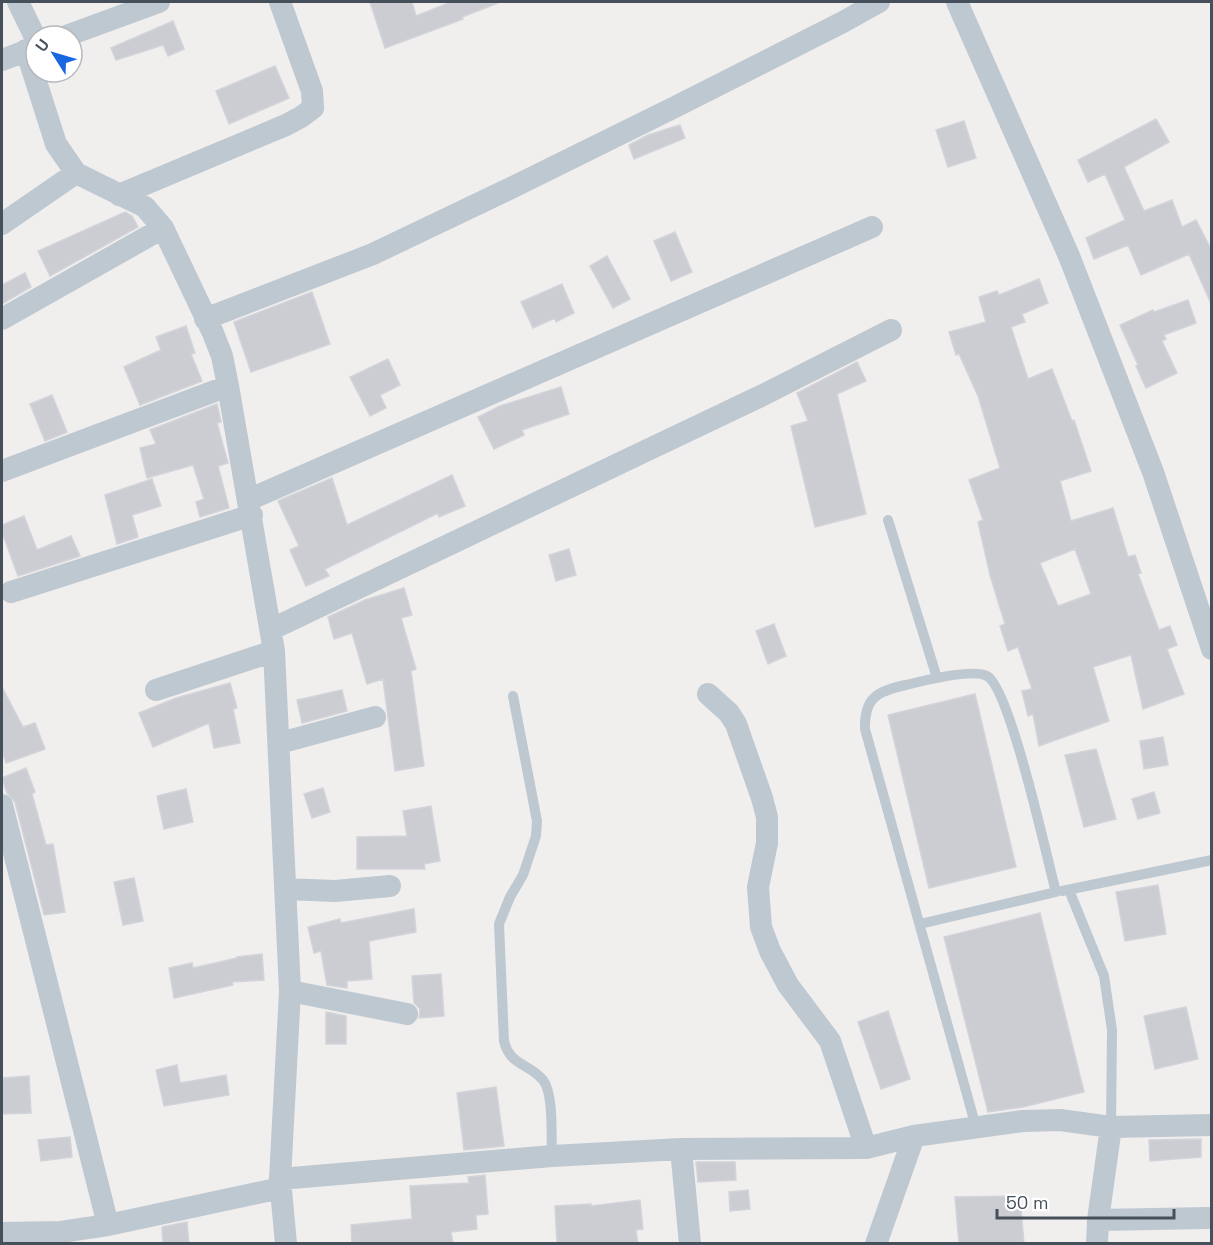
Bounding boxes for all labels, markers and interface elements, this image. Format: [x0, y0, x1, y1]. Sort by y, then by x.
north arrow [24, 24, 84, 84]
text: U [31, 35, 54, 56]
scale bar [997, 1182, 1174, 1220]
text: 50 m [1006, 1191, 1048, 1214]

